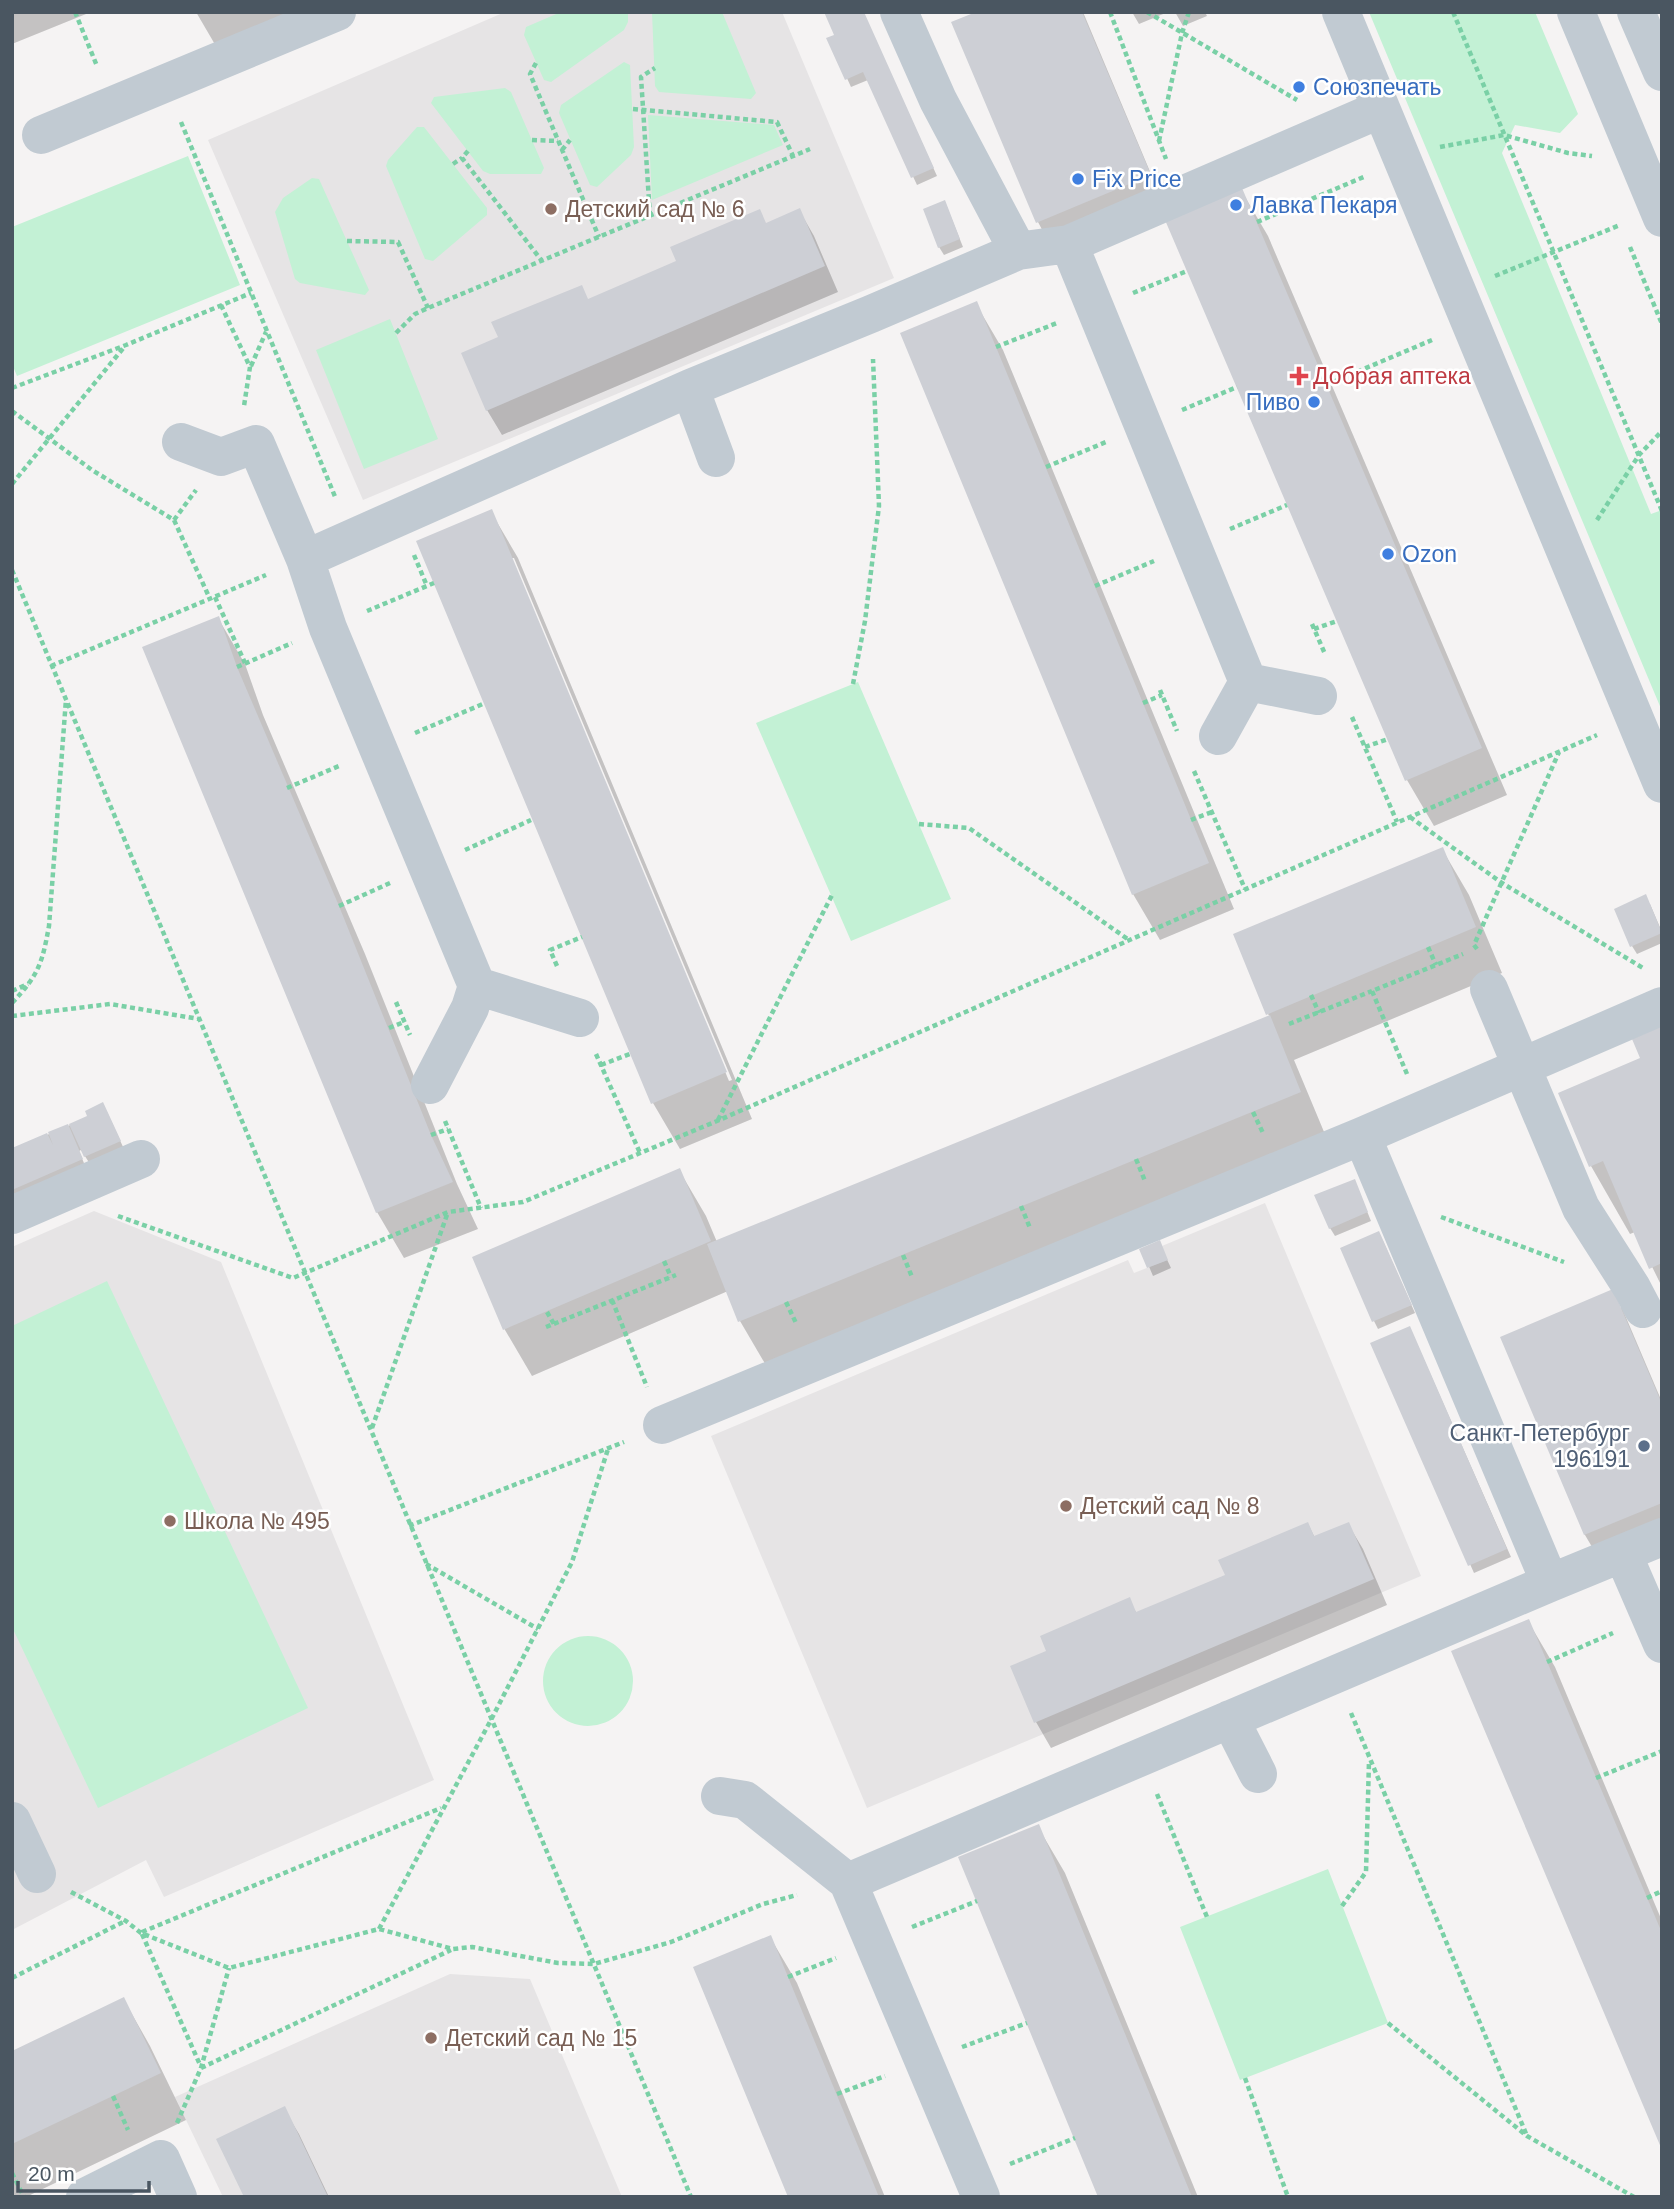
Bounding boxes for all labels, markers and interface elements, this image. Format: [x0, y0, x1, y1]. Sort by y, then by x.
place label: Союзпечать [1313, 74, 1441, 100]
marker: Союзпечать [1291, 79, 1307, 95]
place label: Fix Price [1092, 166, 1181, 192]
marker: Fix Price [1070, 171, 1086, 187]
place label: Лавка Пекаря [1250, 192, 1398, 218]
place label: Детский сад № 6 [565, 196, 745, 222]
marker: Лавка Пекаря [1228, 197, 1244, 213]
marker: Детский сад № 6 [543, 201, 559, 217]
place label: Добрая аптека [1313, 363, 1471, 389]
marker: Добрая аптека [1291, 368, 1307, 384]
place label: Пиво [1246, 389, 1300, 415]
marker: Пиво [1306, 394, 1322, 410]
place label: Ozon [1402, 541, 1457, 567]
marker: Ozon [1380, 546, 1396, 562]
place label: Санкт-Петербург 196191 [1450, 1420, 1630, 1472]
marker: Санкт-Петербург 196191 [1636, 1438, 1652, 1454]
place label: Детский сад № 8 [1080, 1493, 1260, 1519]
marker: Детский сад № 8 [1058, 1498, 1074, 1514]
place label: Школа № 495 [184, 1508, 330, 1534]
marker: Школа № 495 [162, 1513, 178, 1529]
place label: Детский сад № 15 [445, 2025, 637, 2051]
marker: Детский сад № 15 [423, 2030, 439, 2046]
scale bar [18, 2150, 149, 2194]
text: 20 m [28, 2162, 75, 2185]

